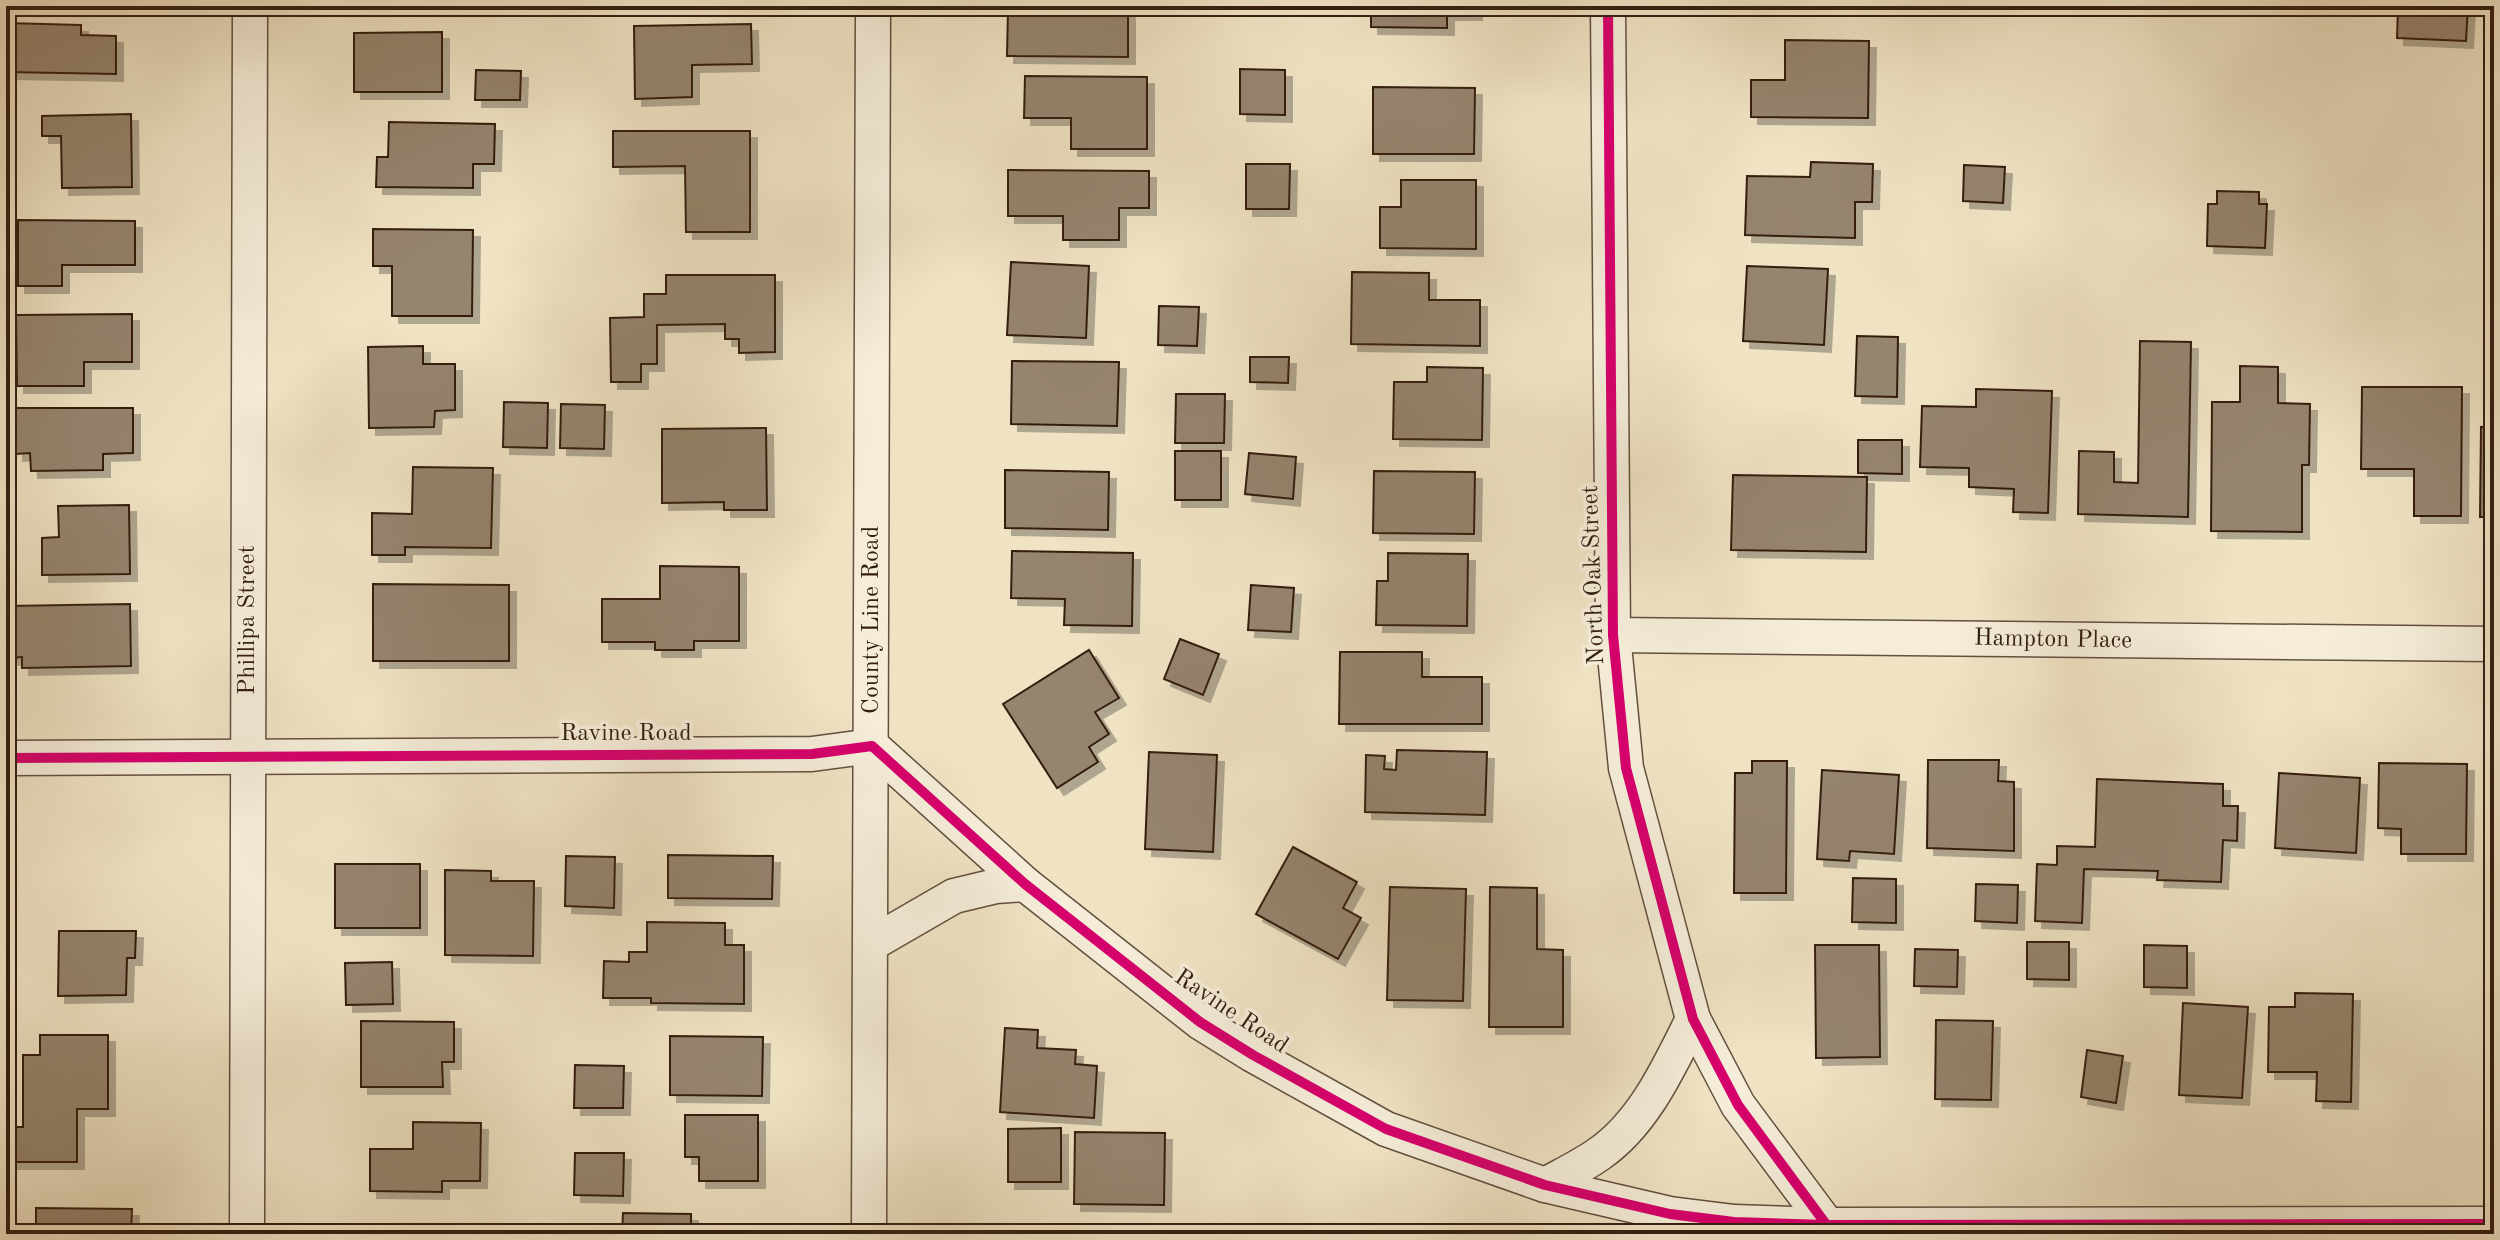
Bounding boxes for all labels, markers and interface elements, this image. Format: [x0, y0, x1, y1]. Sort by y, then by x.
street label: North Oak Street [1579, 485, 1609, 665]
street label: County Line Road [860, 526, 884, 714]
street label: Phillipa Street [236, 545, 260, 695]
street label: Hampton Place [1974, 627, 2132, 653]
street label: Ravine Road [560, 722, 692, 746]
street label: Ravine Road [1170, 965, 1292, 1059]

